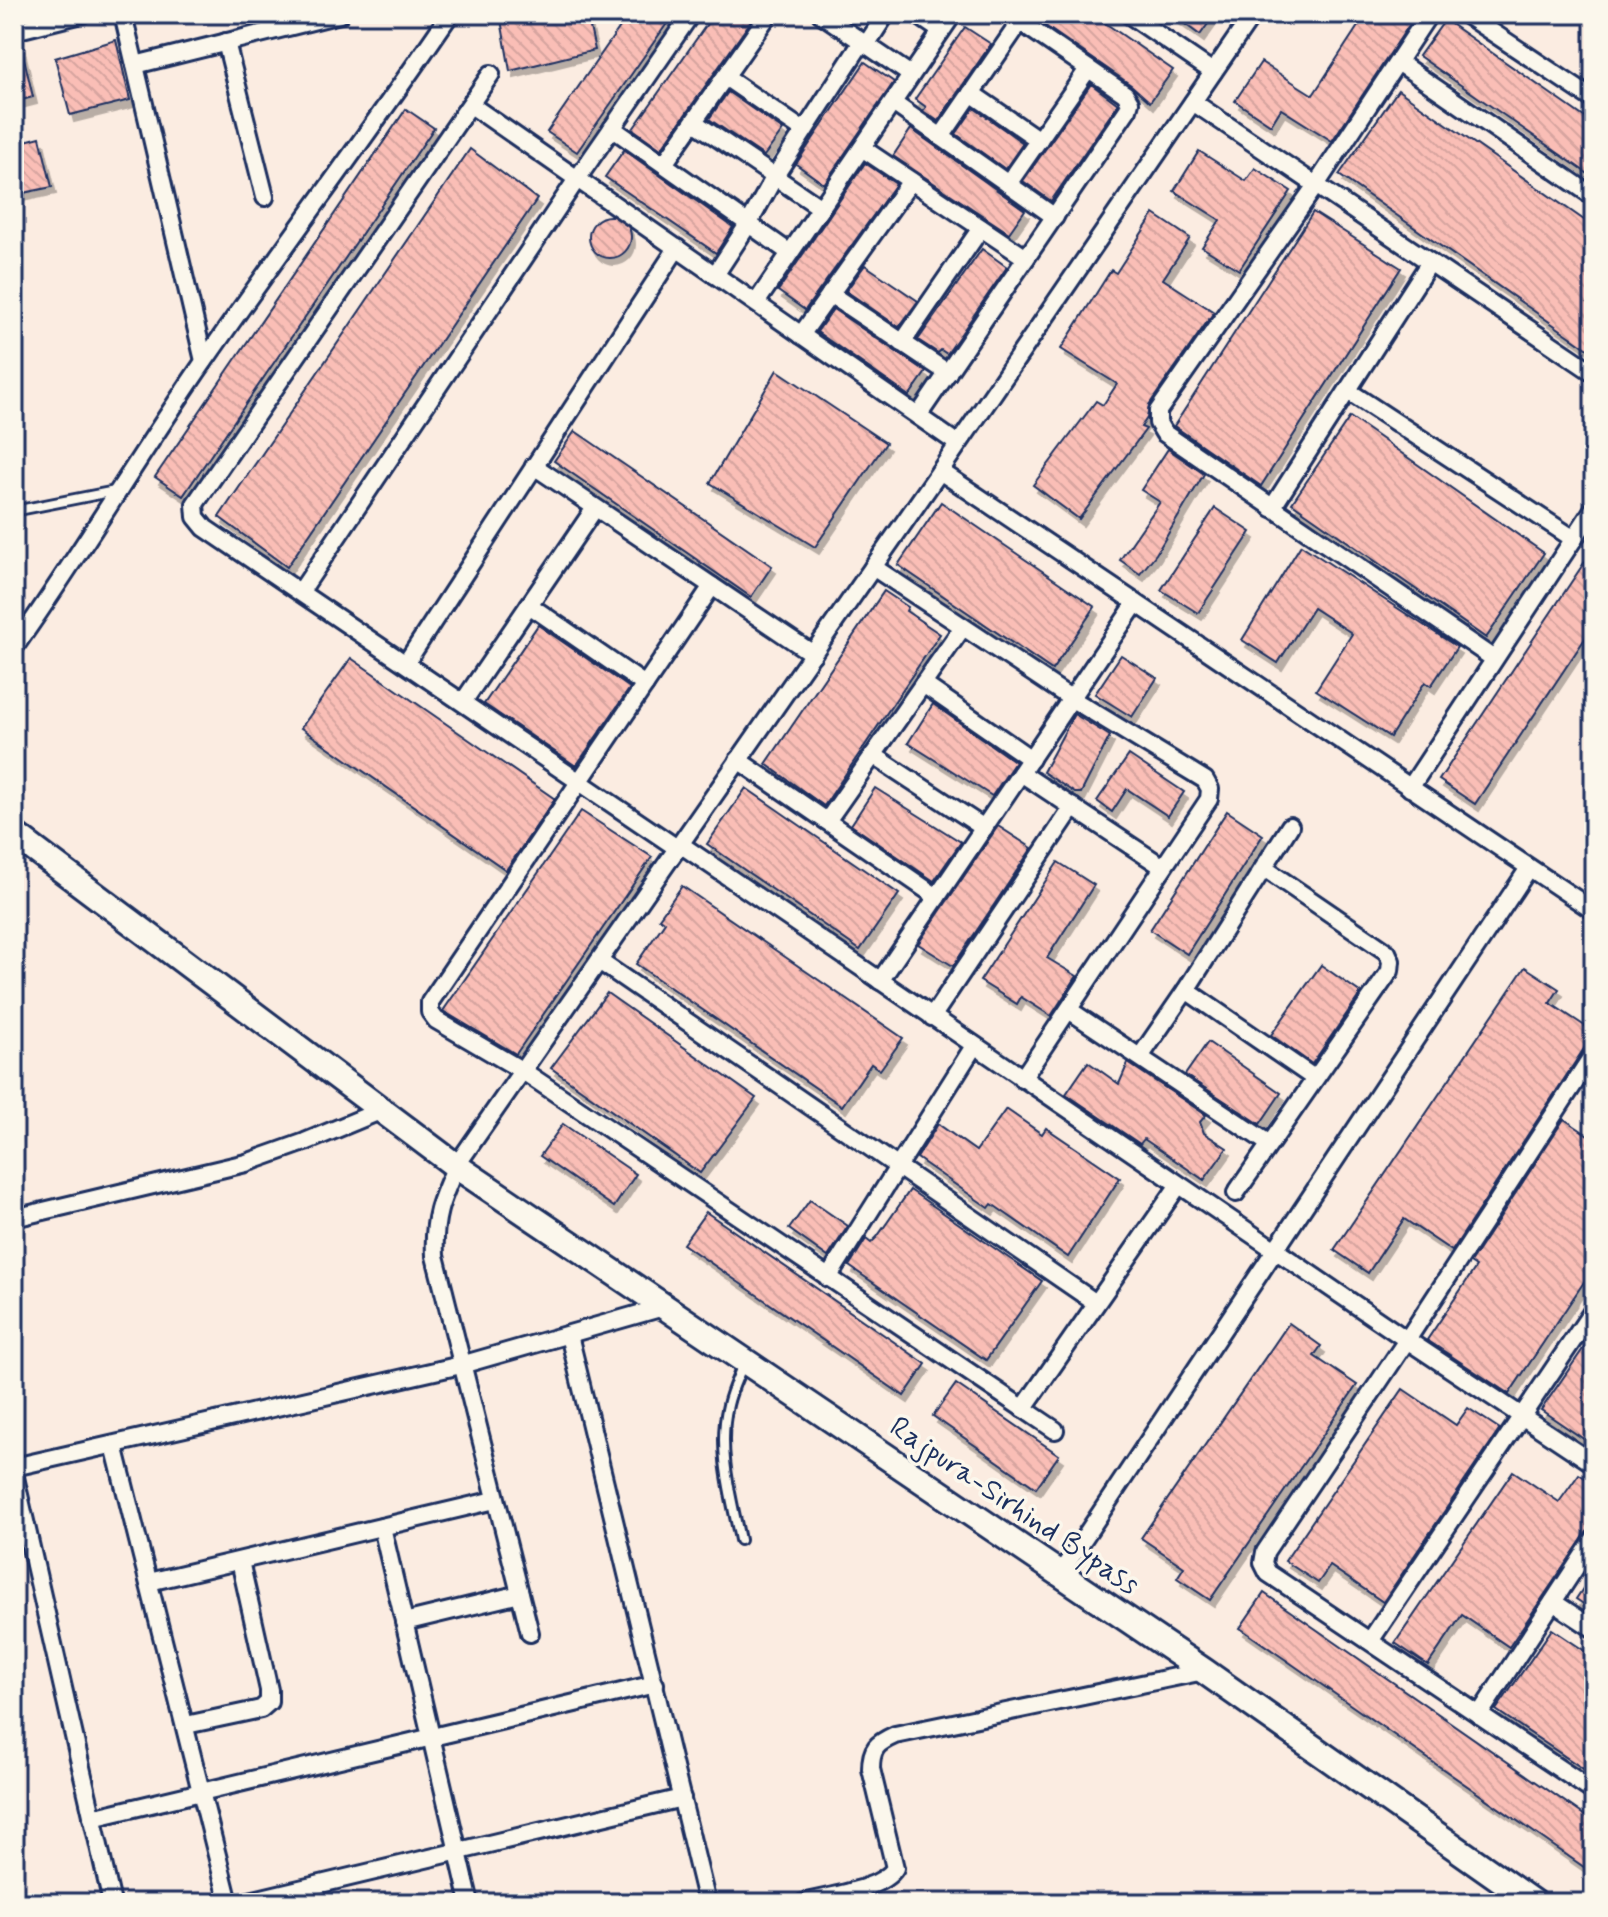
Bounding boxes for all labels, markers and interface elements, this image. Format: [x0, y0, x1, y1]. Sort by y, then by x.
street label: Rajpura-Sirhind Bypass [882, 1408, 1147, 1604]

